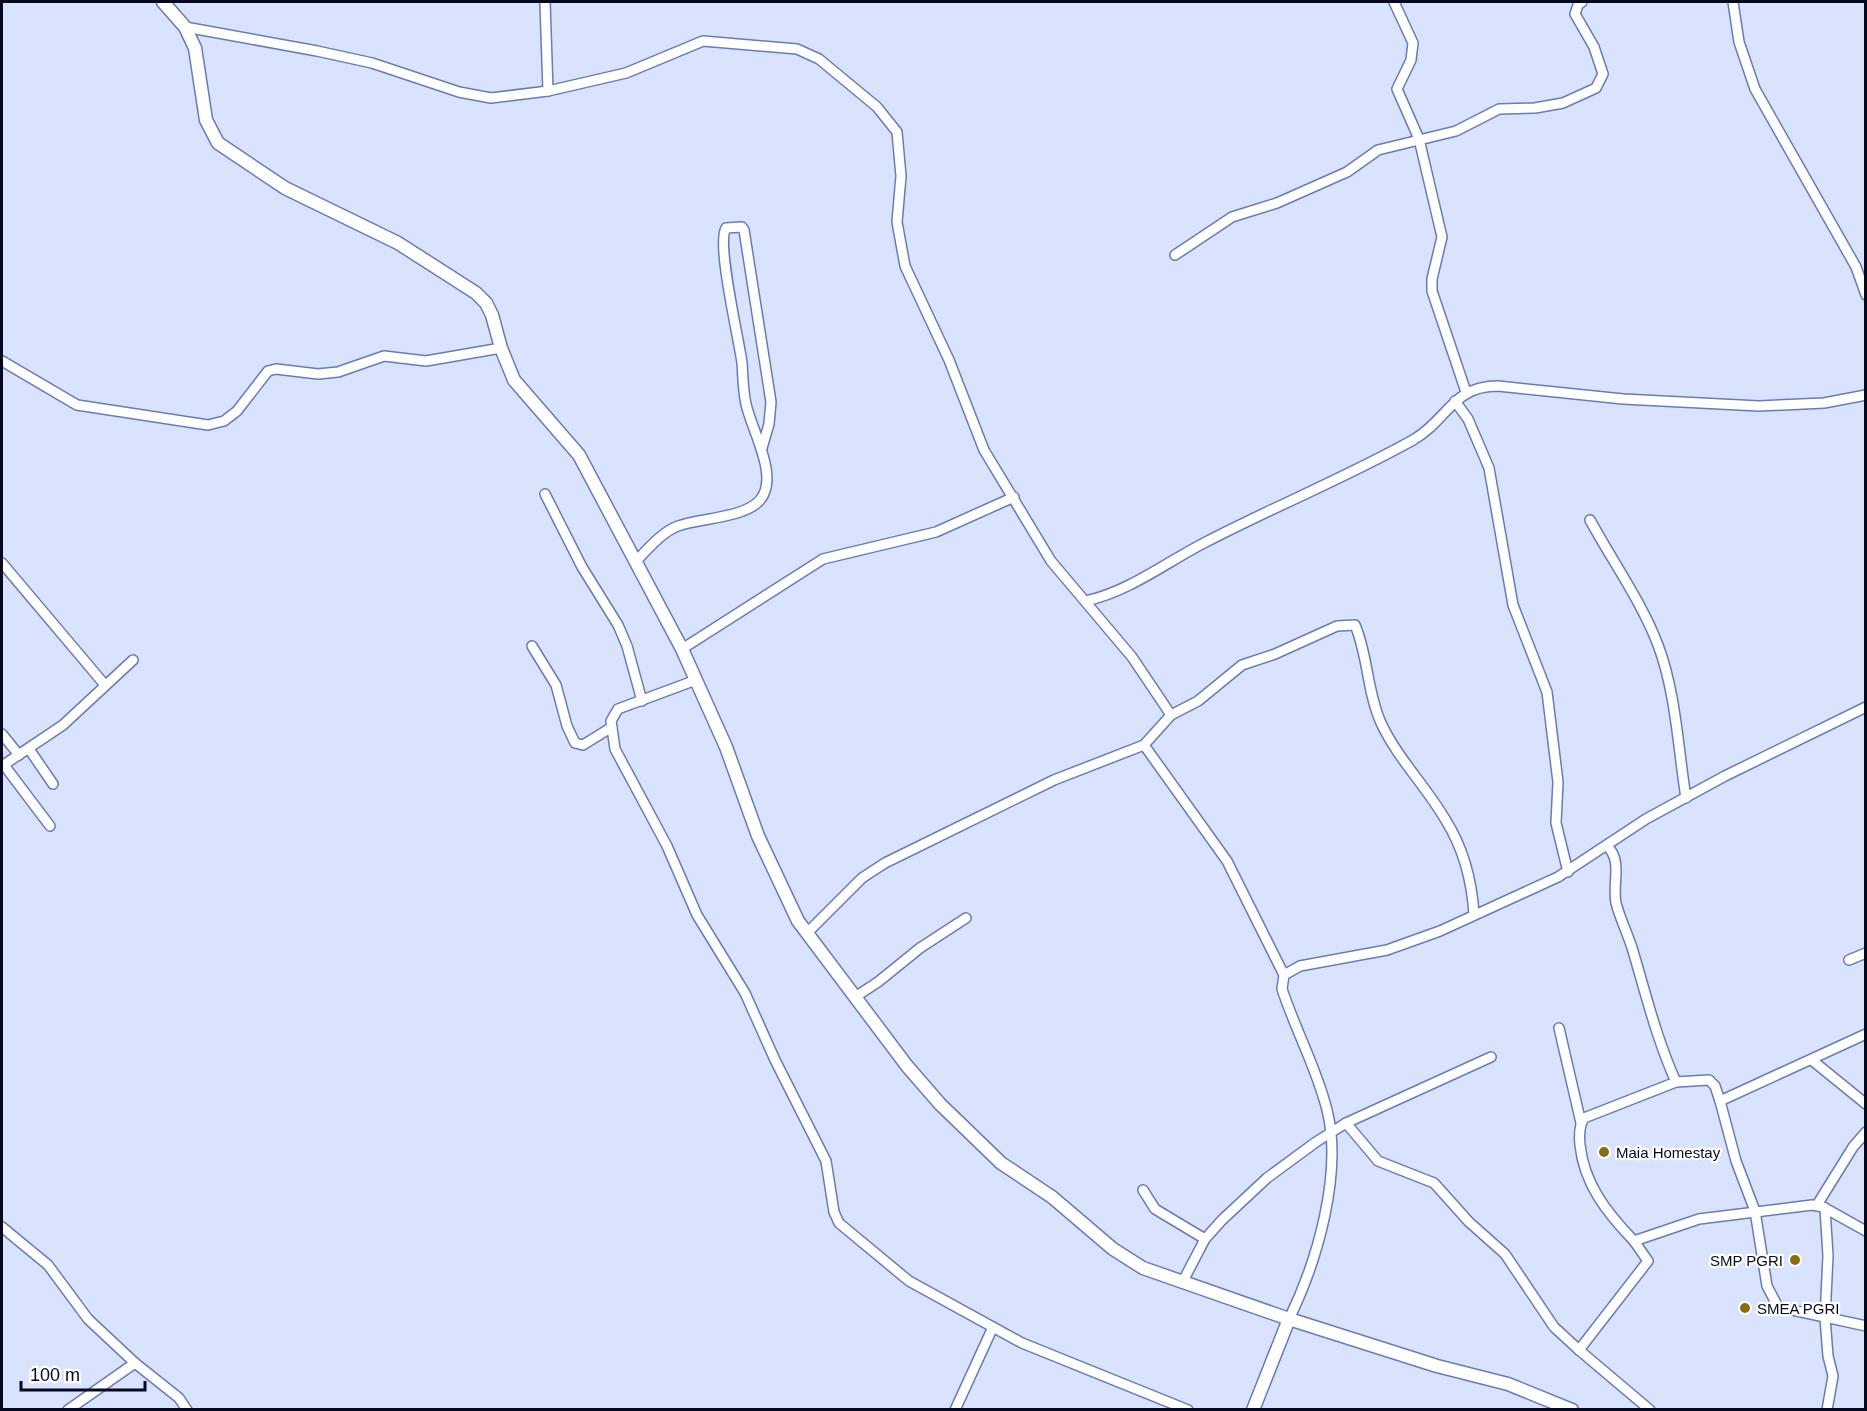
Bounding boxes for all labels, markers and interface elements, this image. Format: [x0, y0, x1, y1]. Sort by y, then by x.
place label: Maia Homestay [1616, 1144, 1721, 1161]
marker: Maia Homestay [1597, 1145, 1611, 1159]
place label: SMP PGRI [1710, 1252, 1783, 1269]
marker: SMP PGRI [1788, 1253, 1802, 1267]
place label: SMEA PGRI [1757, 1300, 1840, 1317]
marker: SMEA PGRI [1738, 1301, 1752, 1315]
scale bar [21, 1354, 146, 1392]
text: 100 m [30, 1365, 80, 1385]

